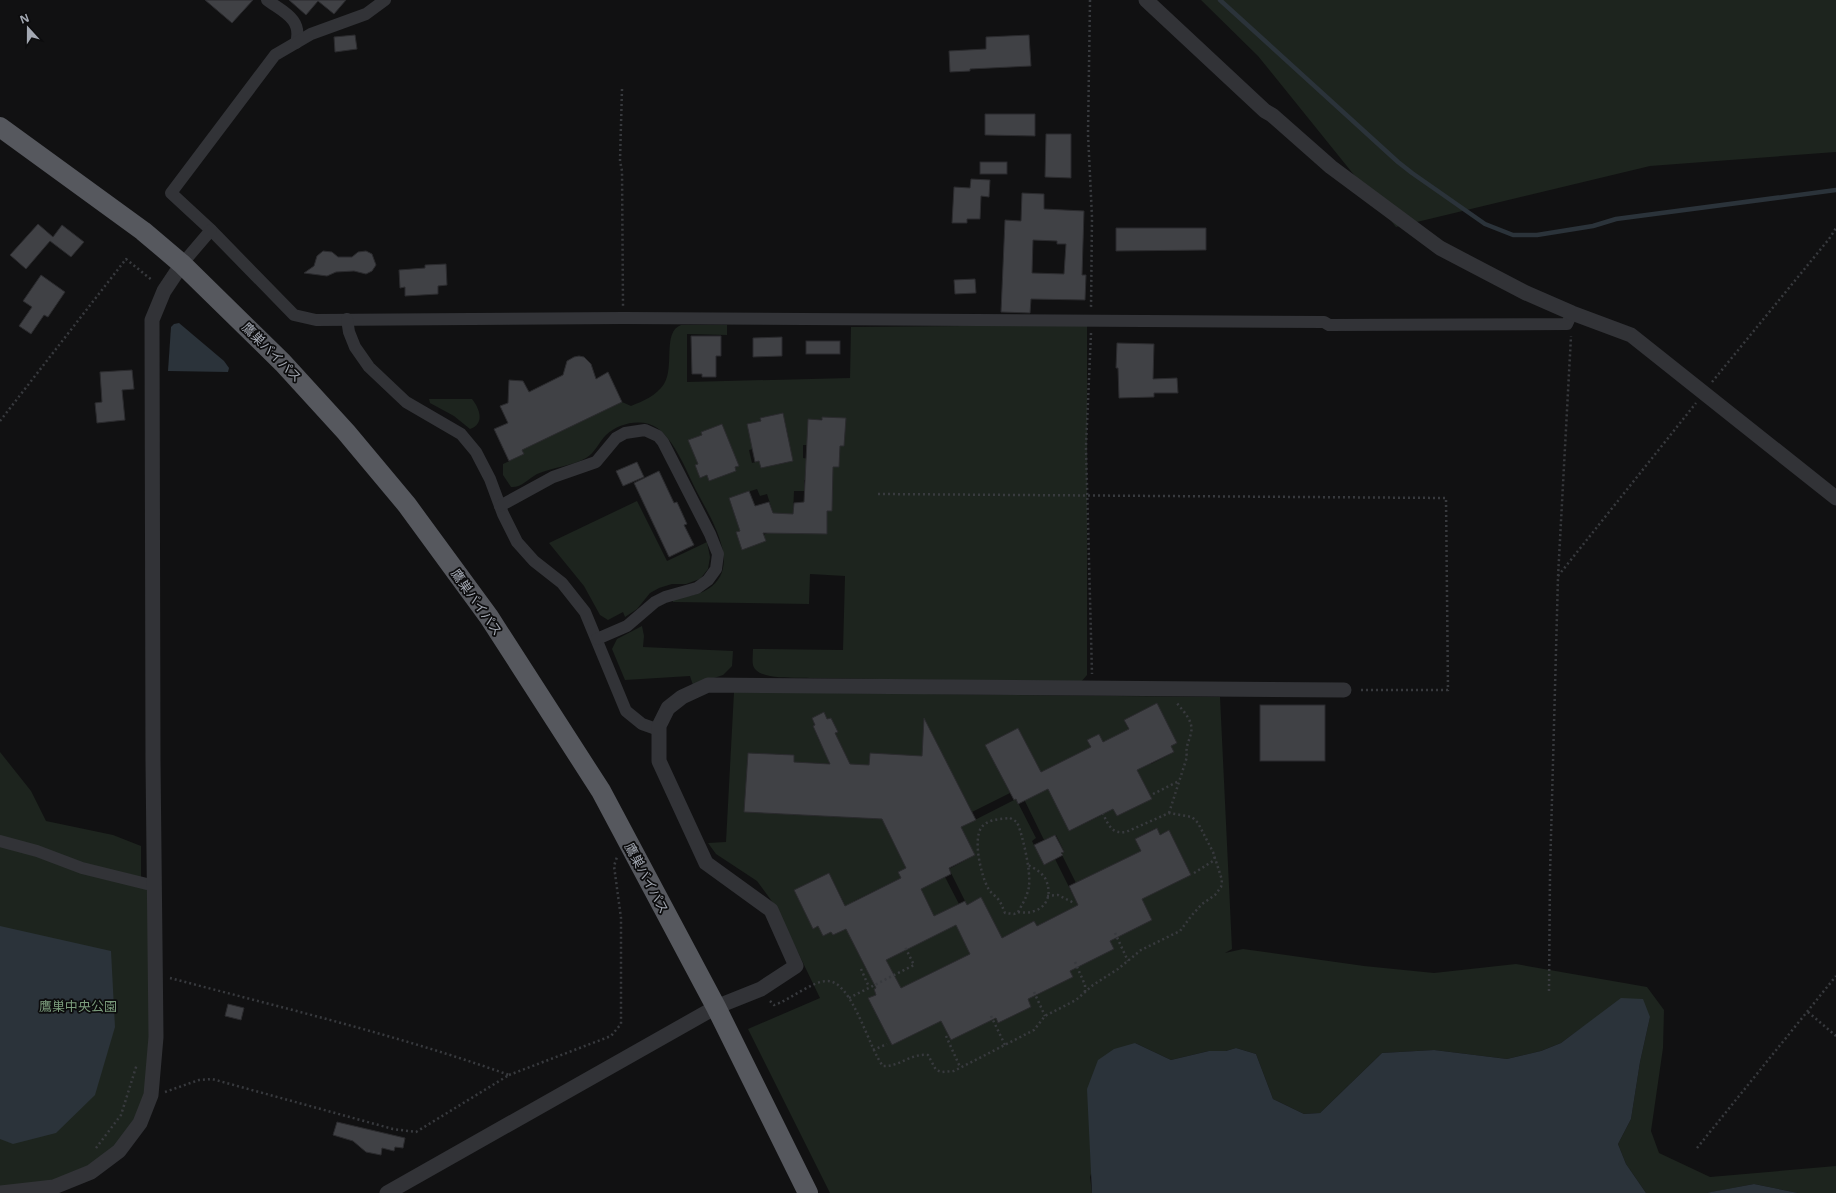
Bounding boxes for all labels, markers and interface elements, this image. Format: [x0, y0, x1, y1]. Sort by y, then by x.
north arrow [8, 8, 48, 48]
text: N [17, 10, 31, 27]
street label: 鷹巣バイパス [238, 318, 306, 386]
street label: 鷹巣バイパス [447, 565, 507, 639]
street label: 鷹巣バイパス [621, 839, 673, 917]
park label: 鷹巣中央公園 [39, 997, 117, 1015]

